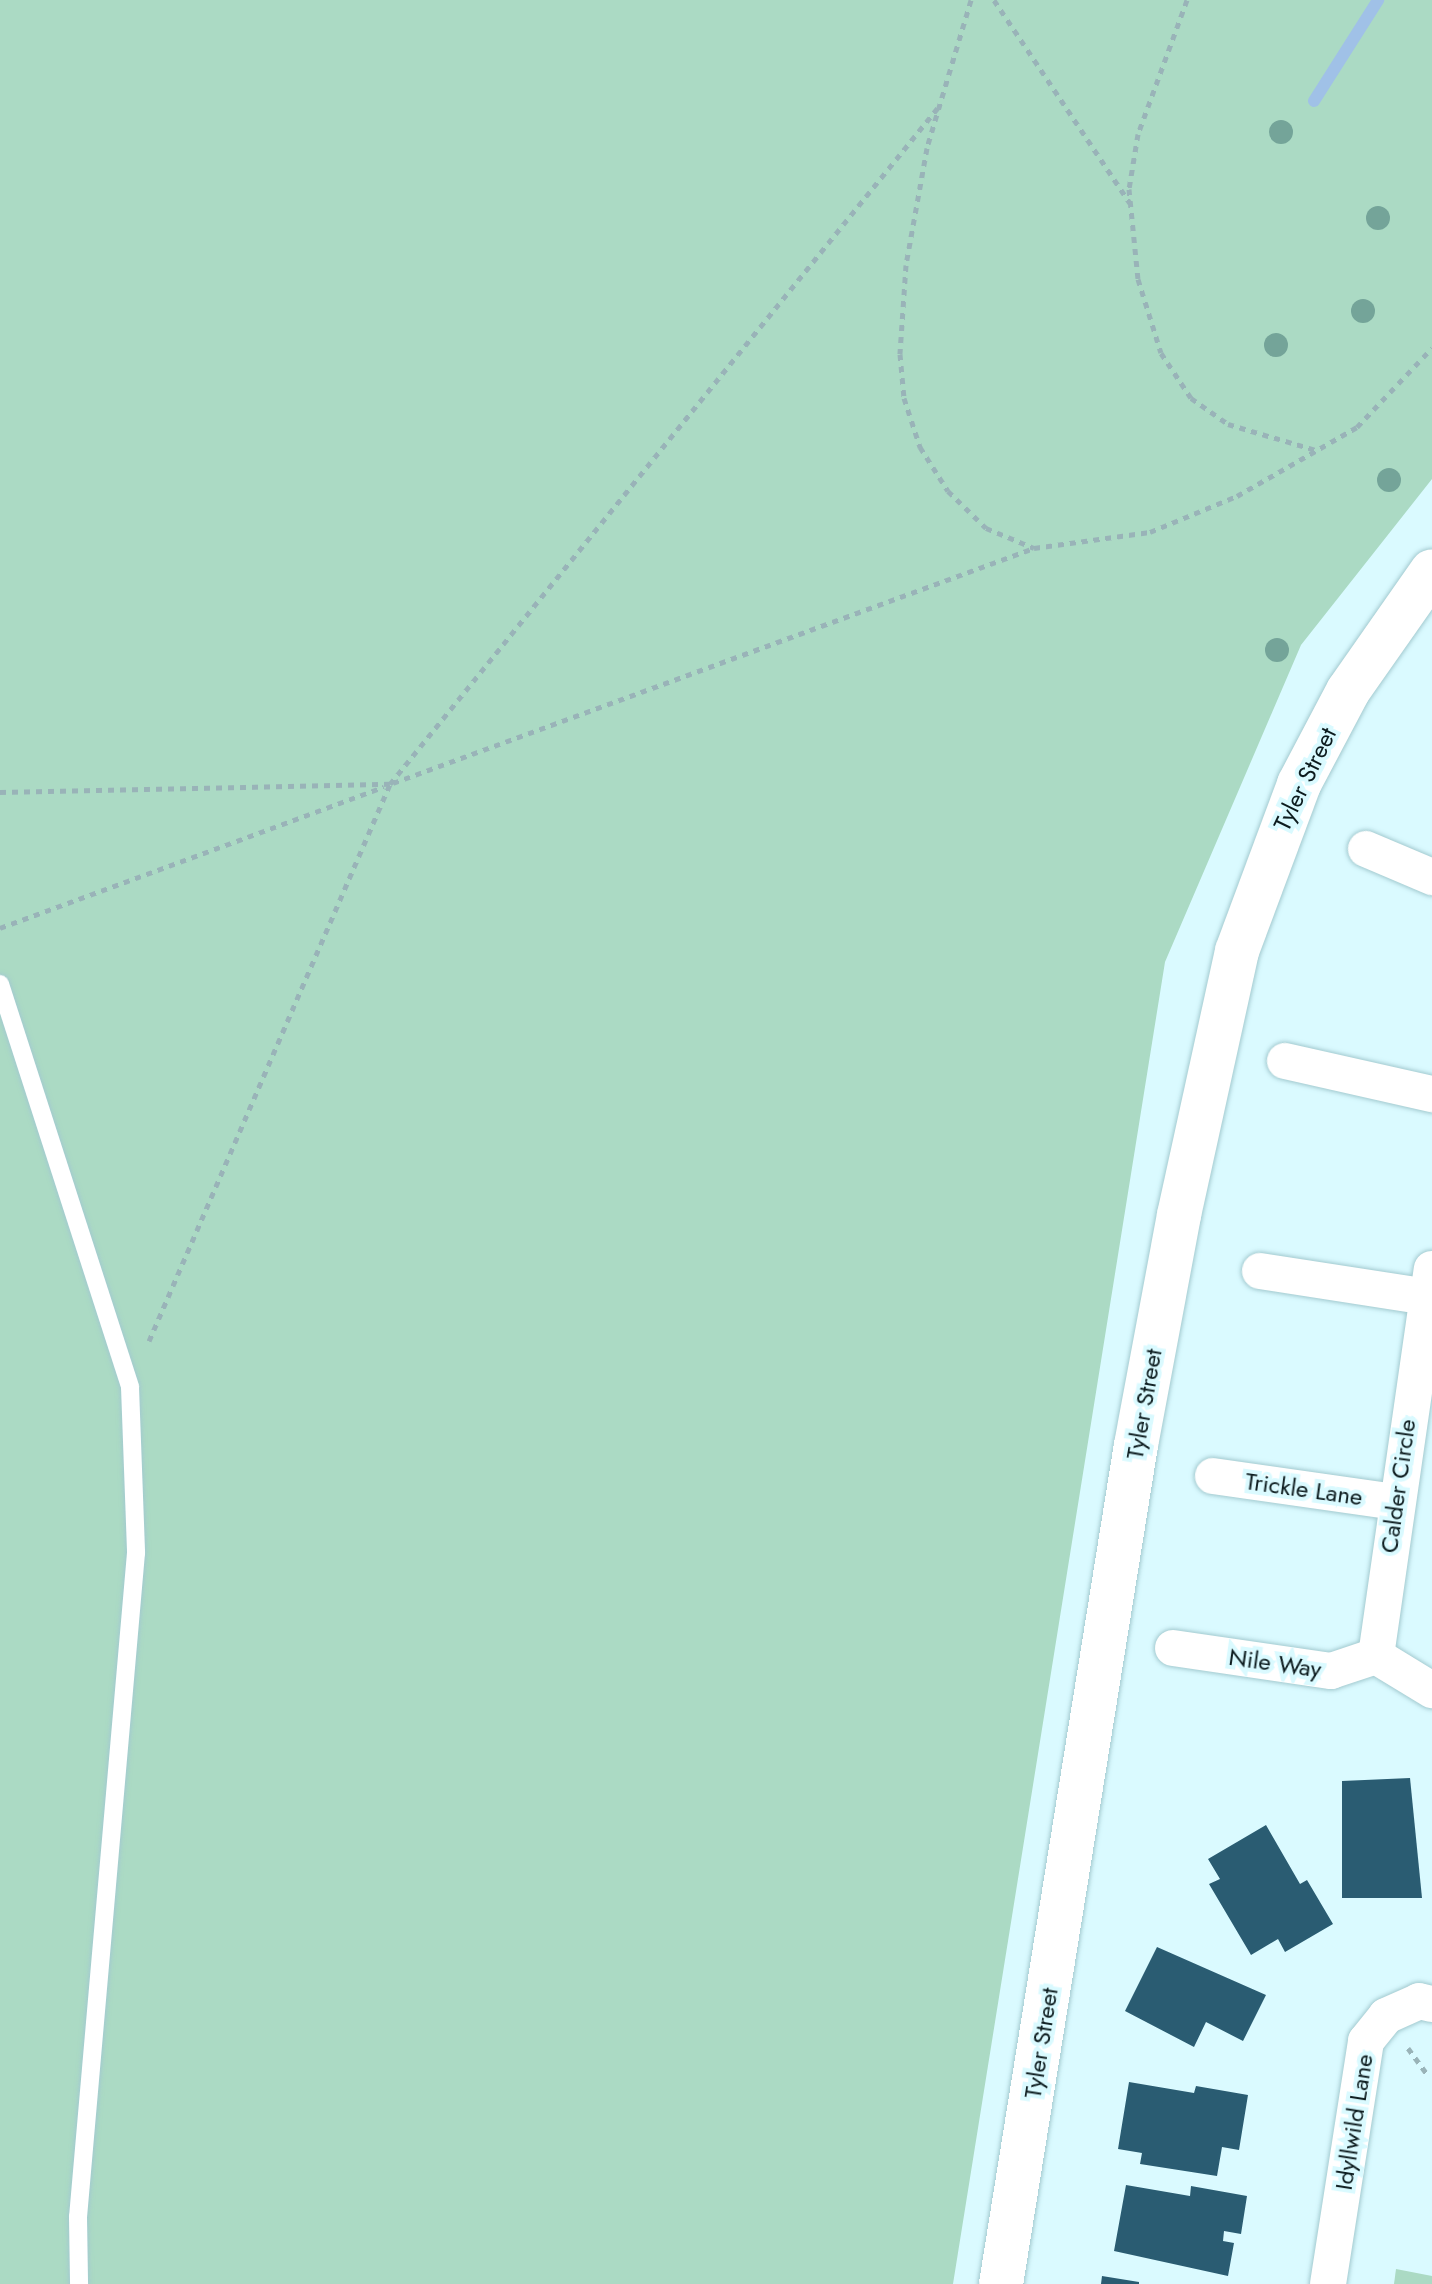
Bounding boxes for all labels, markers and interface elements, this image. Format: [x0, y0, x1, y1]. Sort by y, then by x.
street label: Tyler Street [1268, 723, 1342, 835]
street label: Tyler Street [1120, 1347, 1168, 1461]
street label: Calder Circle [1374, 1417, 1422, 1555]
street label: Trickle Lane [1244, 1467, 1364, 1511]
street label: Nile Way [1227, 1642, 1323, 1684]
street label: Tyler Street [1018, 1986, 1064, 2100]
street label: Idyllwild Lane [1329, 2052, 1379, 2192]

